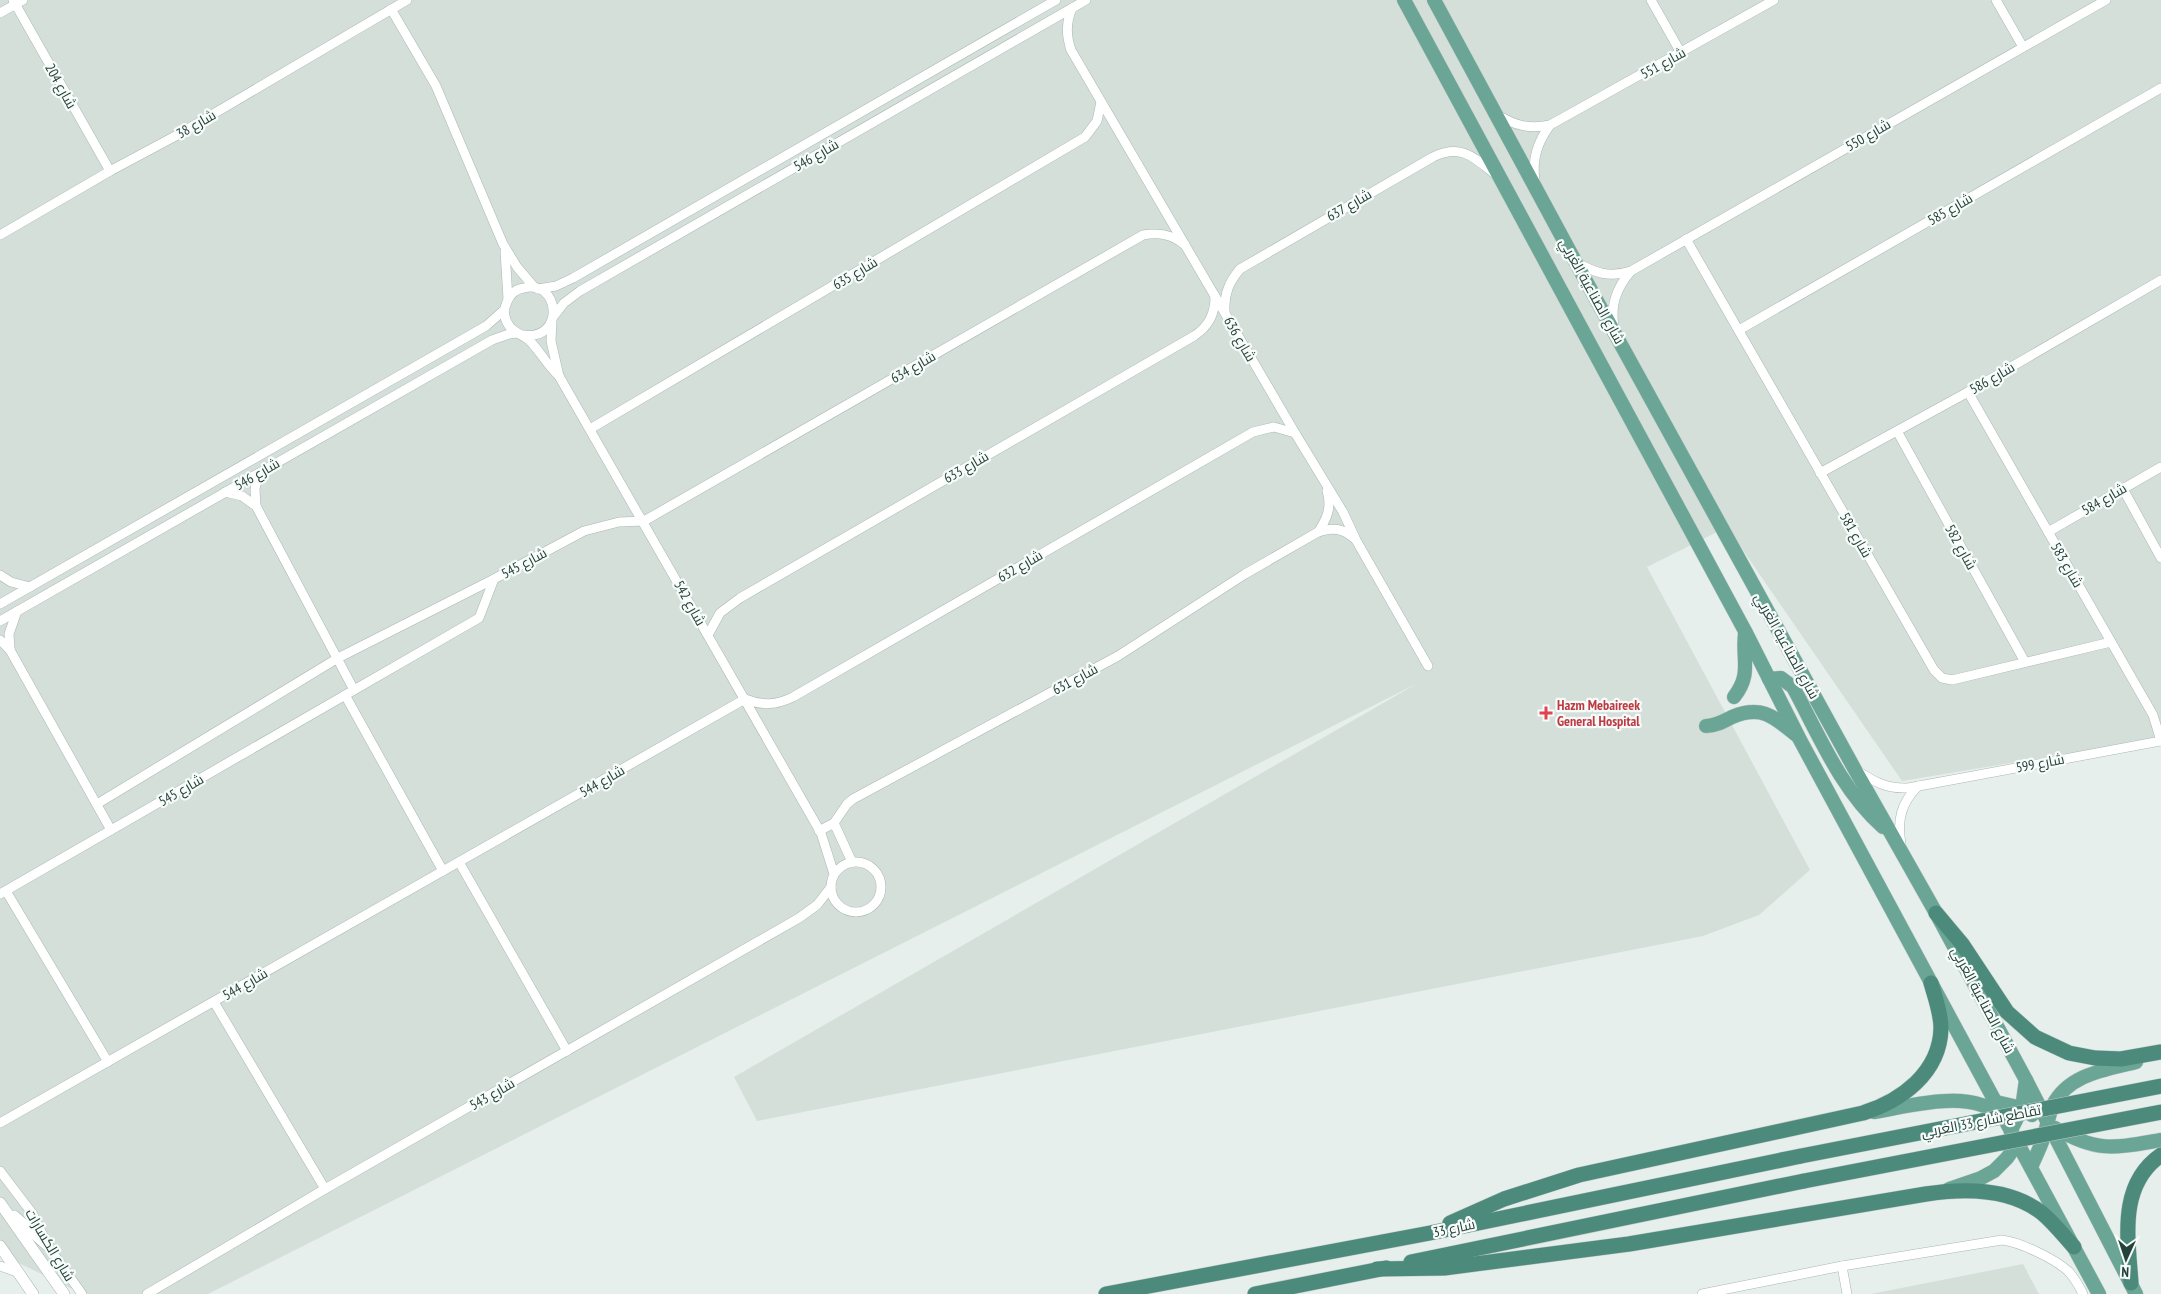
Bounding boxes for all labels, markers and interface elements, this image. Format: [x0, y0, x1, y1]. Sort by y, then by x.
street label: شارع 551 [1637, 43, 1689, 83]
street label: شارع 204 [41, 60, 81, 112]
street label: شارع 38 [173, 106, 219, 142]
street label: شارع 550 [1842, 115, 1894, 155]
street label: شارع 546 [790, 135, 842, 175]
street label: شارع 637 [1323, 185, 1375, 225]
street label: شارع 585 [1924, 189, 1976, 229]
street label: شارع الصناعية الغربي [1553, 235, 1629, 349]
street label: شارع 635 [829, 253, 881, 293]
street label: شارع 636 [1220, 313, 1260, 365]
street label: شارع 634 [887, 347, 939, 387]
street label: شارع 586 [1966, 358, 2018, 398]
street label: شارع 633 [940, 447, 992, 487]
street label: شارع 546 [231, 454, 283, 494]
street label: شارع 584 [2078, 479, 2130, 519]
street label: شارع 581 [1836, 509, 1876, 561]
street label: شارع 582 [1941, 521, 1981, 573]
street label: شارع 583 [2047, 539, 2087, 591]
street label: شارع 545 [498, 544, 550, 582]
street label: شارع 632 [994, 546, 1046, 586]
street label: شارع 542 [670, 577, 710, 629]
street label: شارع الصناعية الغربي [1748, 590, 1824, 704]
street label: شارع 631 [1049, 660, 1101, 698]
place label: Hazm Mebaireek General Hospital [1557, 696, 1640, 730]
marker: Hazm Mebaireek General Hospital [1539, 706, 1553, 720]
street label: شارع 599 [2014, 749, 2066, 777]
street label: شارع 544 [576, 761, 628, 801]
street label: شارع 545 [155, 770, 207, 810]
street label: شارع الصناعية الغربي [1945, 944, 2019, 1058]
street label: شارع 544 [219, 964, 271, 1004]
street label: شارع 543 [466, 1074, 518, 1114]
street label: تقاطع شارع 33 الغربي [1920, 1101, 2043, 1144]
street label: شارع الكسارات [21, 1205, 79, 1285]
street label: شارع 33 [1431, 1215, 1477, 1241]
north arrow [2101, 1234, 2151, 1284]
text: N [2121, 1263, 2130, 1281]

